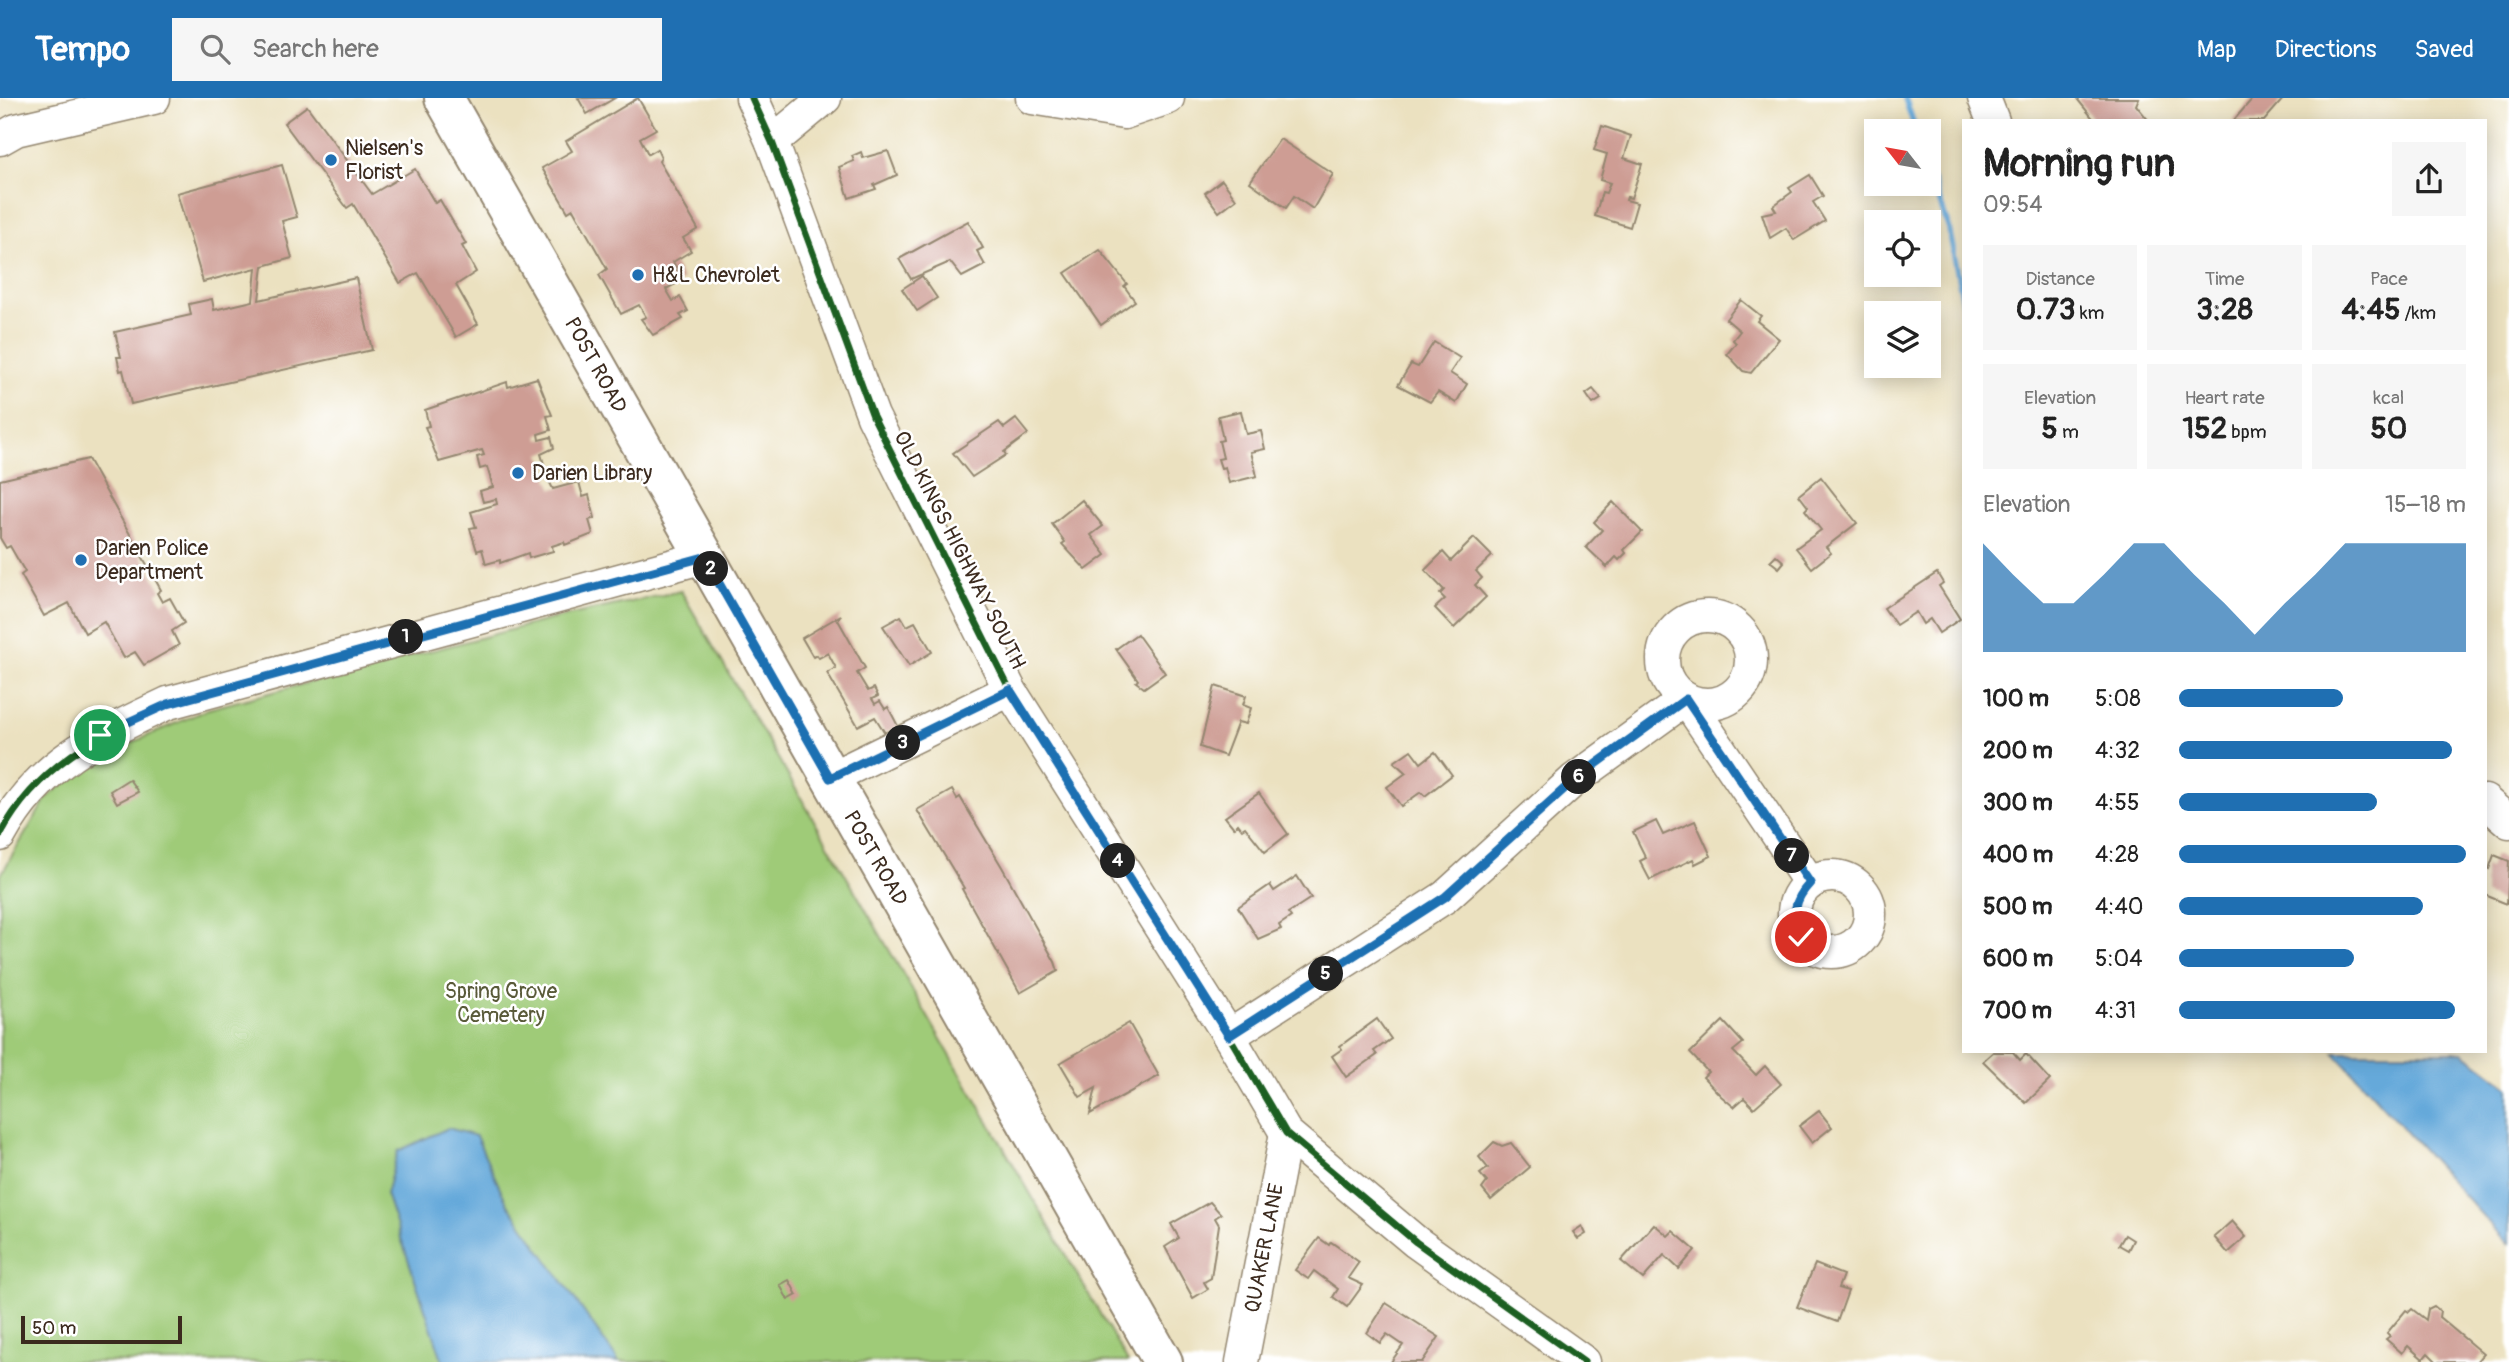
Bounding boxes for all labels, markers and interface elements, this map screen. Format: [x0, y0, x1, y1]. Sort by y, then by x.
search box [172, 18, 662, 81]
text: Tempo [35, 29, 130, 70]
icon: search [196, 30, 234, 68]
text: Search here [252, 33, 379, 65]
text: Map [2197, 35, 2237, 64]
text: Directions [2275, 35, 2376, 64]
text: Saved [2414, 35, 2474, 64]
north arrow [1864, 119, 1941, 196]
map controls [1864, 119, 1941, 378]
place label: Nielsen's Florist [345, 135, 424, 186]
text: Morning run [1983, 140, 2175, 188]
button: share [2392, 142, 2466, 216]
marker: Nielsen's Florist [323, 152, 339, 168]
text: 09:54 [1983, 190, 2043, 219]
button: locate [1864, 210, 1941, 287]
place label: H&L Chevrolet [652, 262, 780, 289]
marker: H&L Chevrolet [630, 267, 646, 283]
text: Distance [2025, 267, 2095, 291]
text: Time [2205, 267, 2244, 291]
text: Pace [2370, 267, 2408, 291]
text: 0.73 [2016, 291, 2076, 328]
text: 3:28 [2196, 291, 2253, 328]
text: 4:45 [2341, 291, 2400, 328]
button: layers [1864, 301, 1941, 378]
text: km [2076, 301, 2104, 325]
text: /km [2400, 301, 2436, 325]
street label: POST ROAD [558, 312, 633, 418]
text: Elevation [2024, 386, 2096, 410]
text: Heart rate [2184, 386, 2265, 410]
text: kcal [2373, 386, 2404, 410]
text: 5 [2042, 410, 2058, 447]
text: 152 [2182, 410, 2227, 447]
text: 50 [2370, 410, 2407, 447]
text: m [2058, 420, 2079, 444]
text: bpm [2227, 420, 2267, 444]
street label: OLD KINGS HIGHWAY SOUTH [888, 427, 1031, 674]
place label: Darien Library [532, 460, 652, 487]
marker: Darien Library [510, 465, 526, 481]
text: Elevation [1983, 490, 2071, 519]
text: 15–18 m [2385, 490, 2466, 519]
place label: Darien Police Department [95, 535, 209, 586]
marker: Darien Police Department [73, 552, 89, 568]
pin: 2 [694, 552, 728, 587]
text: 2 [705, 556, 716, 580]
pin: 1 [388, 620, 424, 654]
text: 1 [402, 624, 409, 648]
text: 100 m [1983, 684, 2049, 713]
text: 5:08 [2095, 684, 2141, 713]
pin [70, 705, 130, 765]
icon: arrive [81, 716, 119, 754]
pin: 3 [886, 726, 920, 760]
text: 3 [897, 730, 908, 754]
text: 200 m [1983, 736, 2053, 765]
text: 4:32 [2095, 736, 2140, 765]
pin: 6 [1562, 760, 1596, 794]
text: 6 [1573, 764, 1584, 788]
text: 300 m [1983, 788, 2053, 817]
text: 4:55 [2095, 788, 2139, 817]
street label: POST ROAD [837, 806, 914, 911]
pin: 7 [1774, 838, 1810, 874]
text: 400 m [1983, 840, 2053, 869]
text: 4:28 [2095, 840, 2139, 869]
text: 7 [1786, 843, 1797, 867]
pin: 4 [1100, 844, 1136, 878]
text: 4 [1112, 848, 1123, 872]
text: 500 m [1983, 892, 2052, 921]
text: 4:40 [2095, 892, 2144, 921]
pin [1771, 907, 1831, 967]
icon: check [1782, 918, 1820, 956]
text: 600 m [1983, 944, 2053, 973]
text: 5:04 [2095, 944, 2143, 973]
pin: 5 [1308, 956, 1344, 992]
text: 5 [1320, 961, 1331, 985]
park label: Spring Grove Cemetery [445, 978, 558, 1029]
text: 700 m [1983, 996, 2052, 1025]
text: 4:31 [2095, 996, 2136, 1025]
street label: QUAKER LANE [1239, 1181, 1290, 1315]
scale bar [21, 1313, 182, 1345]
text: 50 m [32, 1316, 76, 1340]

